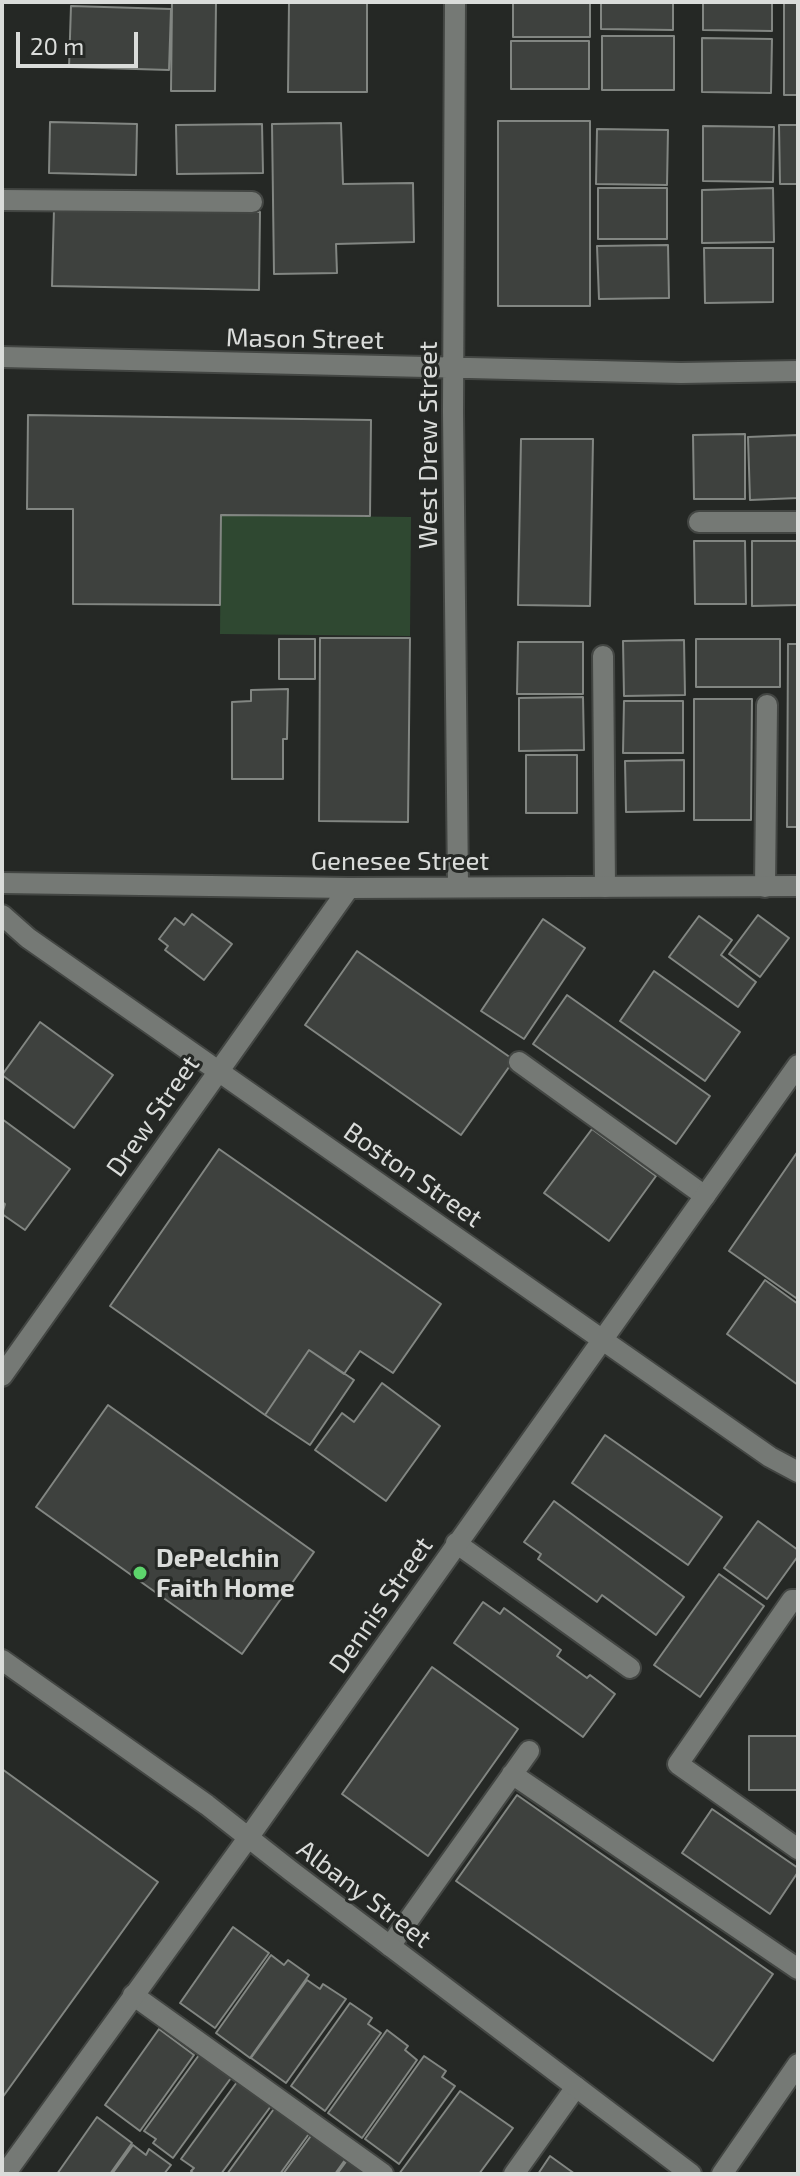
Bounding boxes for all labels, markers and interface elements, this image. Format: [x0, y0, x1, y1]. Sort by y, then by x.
scale bar [20, 16, 142, 66]
text: 20 m [30, 31, 84, 60]
street label: Mason Street [226, 322, 384, 356]
street label: West Drew Street [412, 341, 444, 549]
street label: Genesee Street [311, 845, 489, 877]
street label: Drew Street [100, 1049, 206, 1183]
street label: Boston Street [338, 1116, 488, 1234]
street label: Dennis Street [323, 1531, 439, 1679]
place label: DePelchin Faith Home [156, 1542, 295, 1604]
marker: DePelchin Faith Home [131, 1564, 149, 1582]
street label: Albany Street [291, 1833, 437, 1955]

